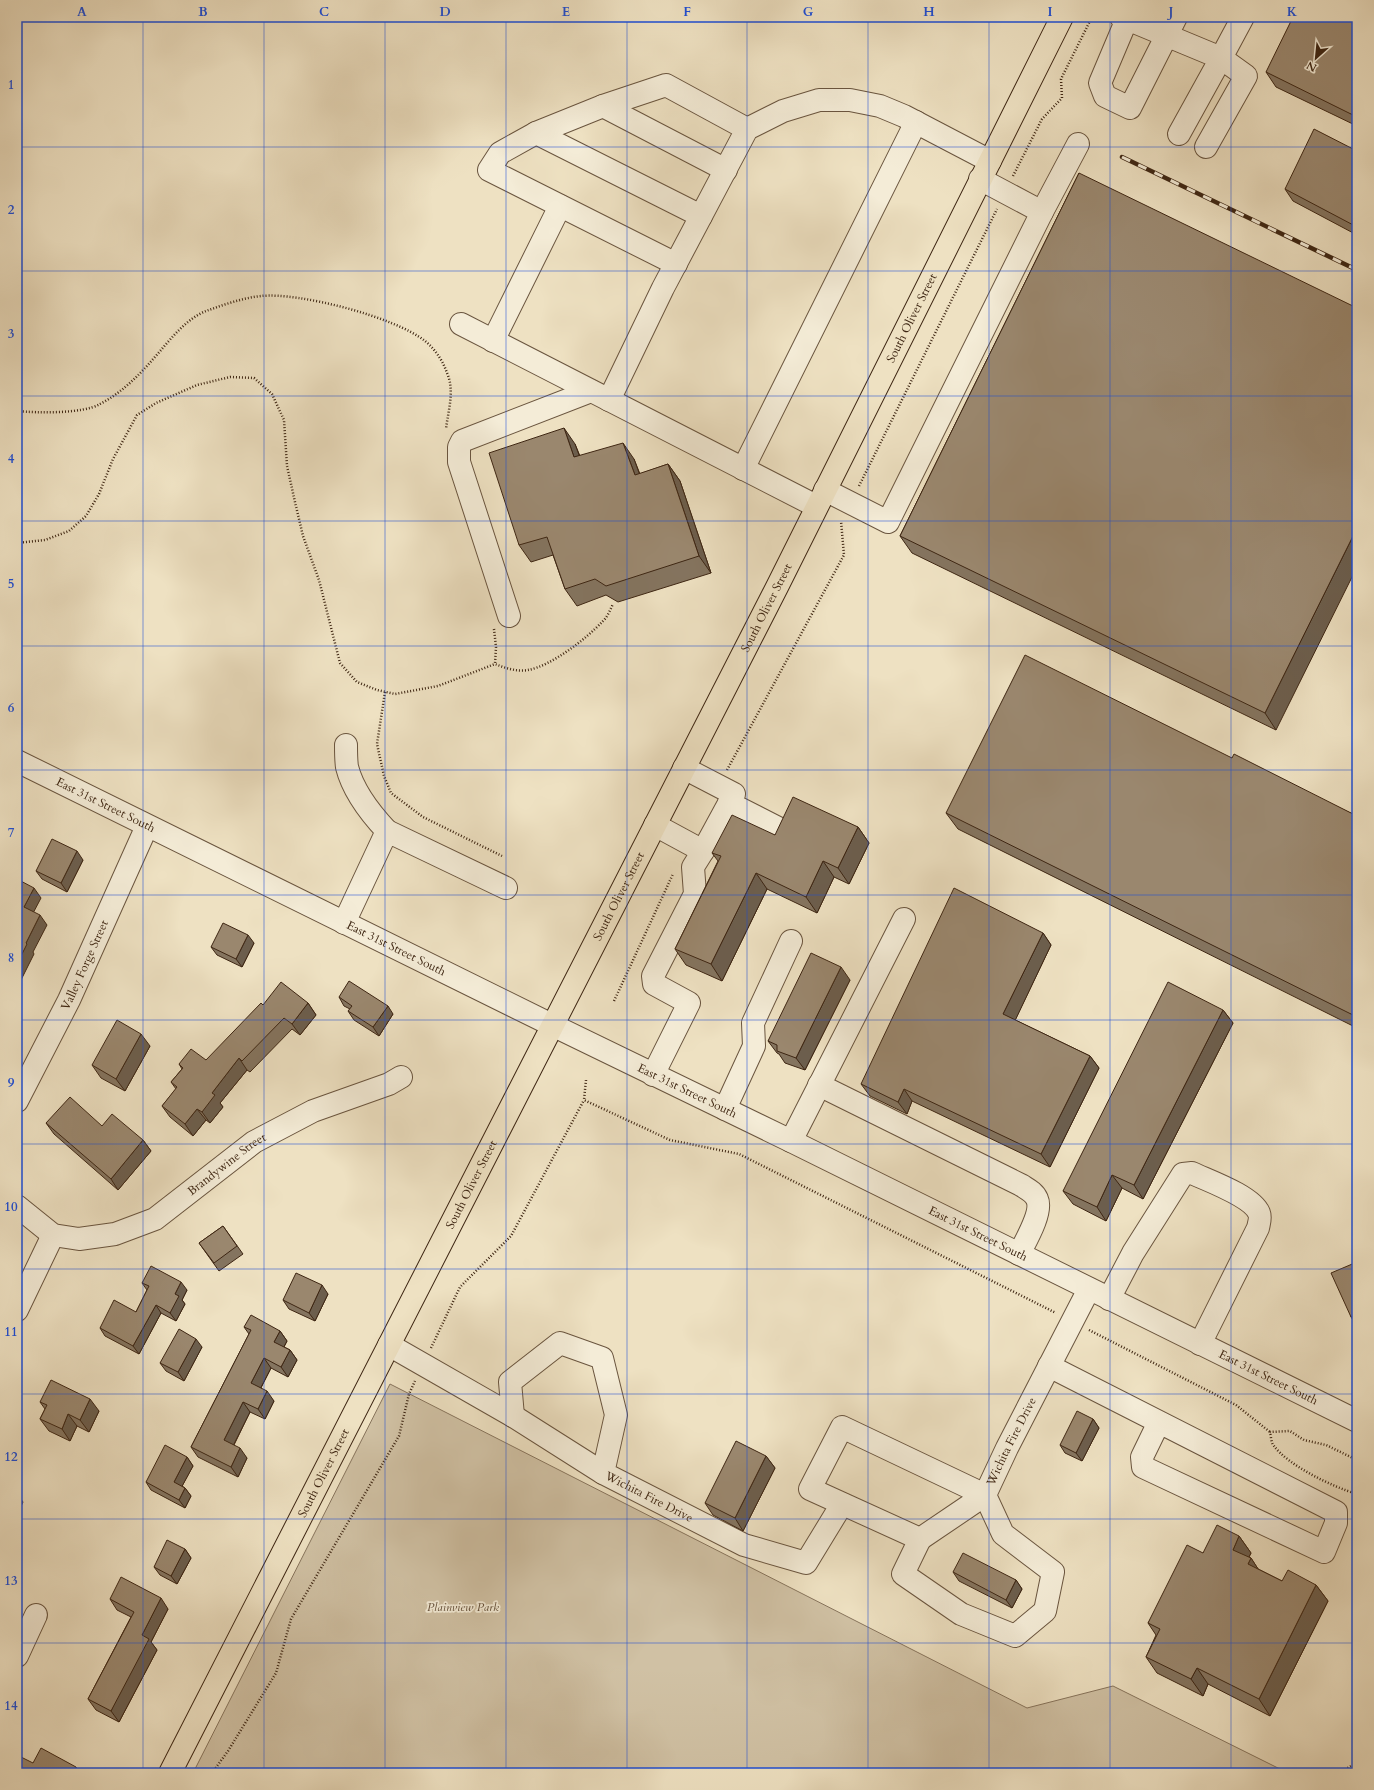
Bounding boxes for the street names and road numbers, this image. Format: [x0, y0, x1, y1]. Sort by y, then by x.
street label: South Oliver Street [882, 271, 941, 365]
street label: South Oliver Street [737, 560, 796, 655]
street label: East 31st Street South [54, 774, 158, 836]
street label: South Oliver Street [589, 849, 648, 943]
street label: Valley Forge Street [57, 917, 112, 1013]
street label: East 31st Street South [344, 917, 449, 980]
street label: East 31st Street South [635, 1060, 740, 1122]
street label: Brandywine Street [184, 1129, 269, 1199]
street label: South Oliver Street [442, 1137, 501, 1232]
street label: East 31st Street South [926, 1202, 1031, 1265]
street label: East 31st Street South [1216, 1346, 1321, 1409]
street label: Wichita Fire Drive [982, 1394, 1040, 1489]
street label: South Oliver Street [294, 1426, 353, 1520]
street label: Wichita Fire Drive [602, 1467, 696, 1526]

